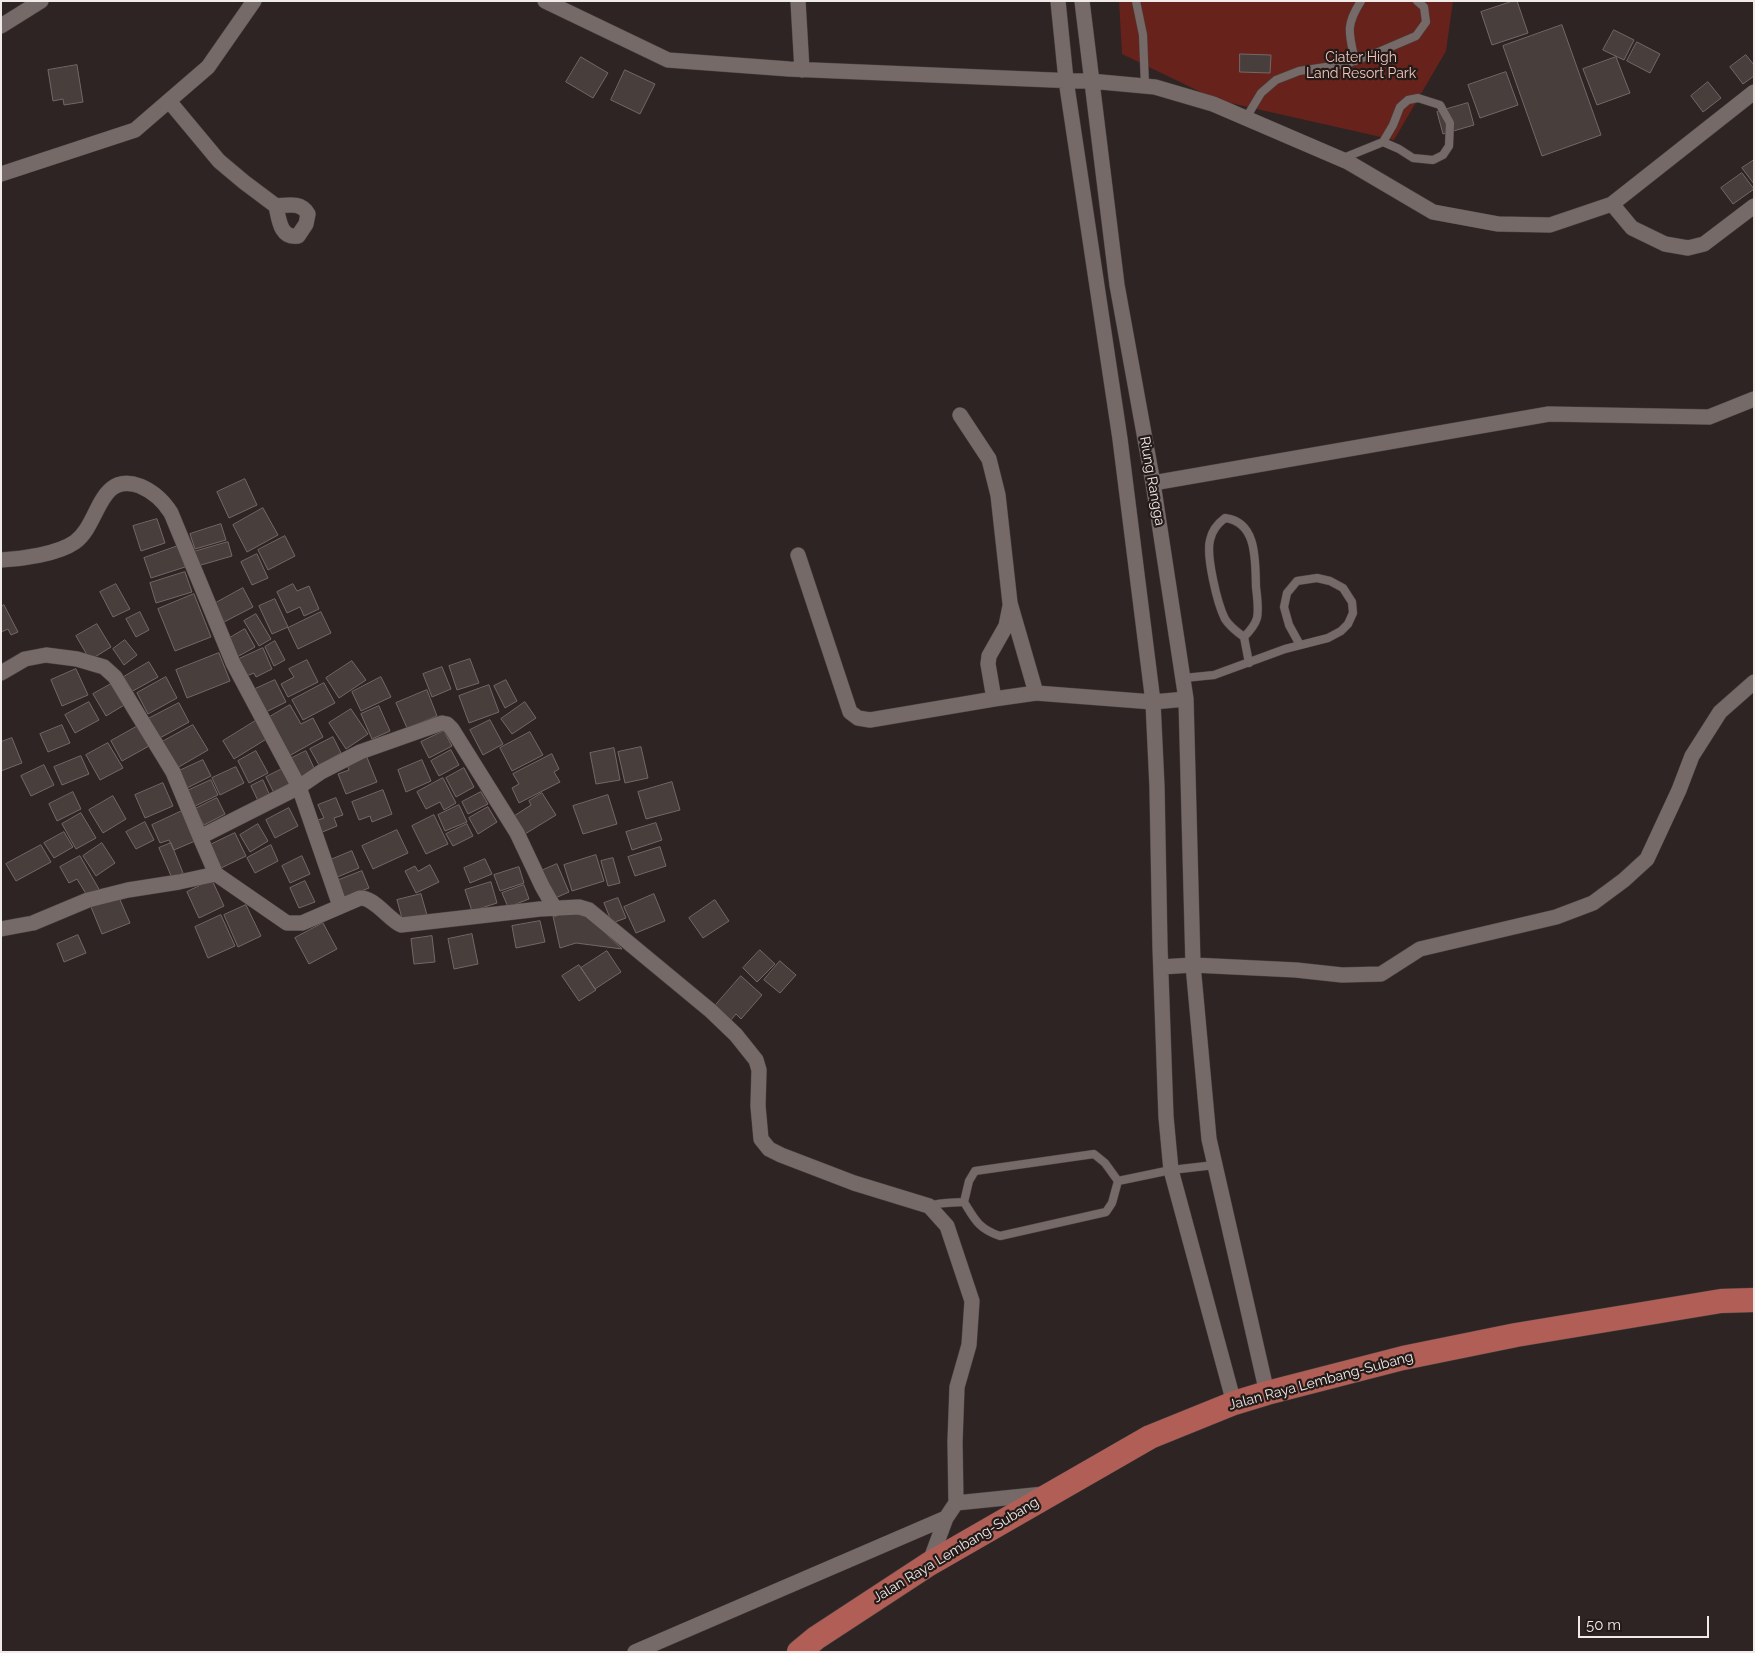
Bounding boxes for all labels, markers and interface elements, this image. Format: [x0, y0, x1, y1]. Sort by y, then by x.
park label: Ciater High Land Resort Park [1306, 50, 1416, 82]
street label: Riung Rangga [1136, 435, 1168, 527]
street label: Jalan Raya Lembang-Subang [1227, 1348, 1415, 1414]
street label: Jalan Raya Lembang-Subang [870, 1494, 1042, 1606]
scale bar [1580, 1606, 1711, 1638]
text: 50 m [1586, 1616, 1621, 1634]

